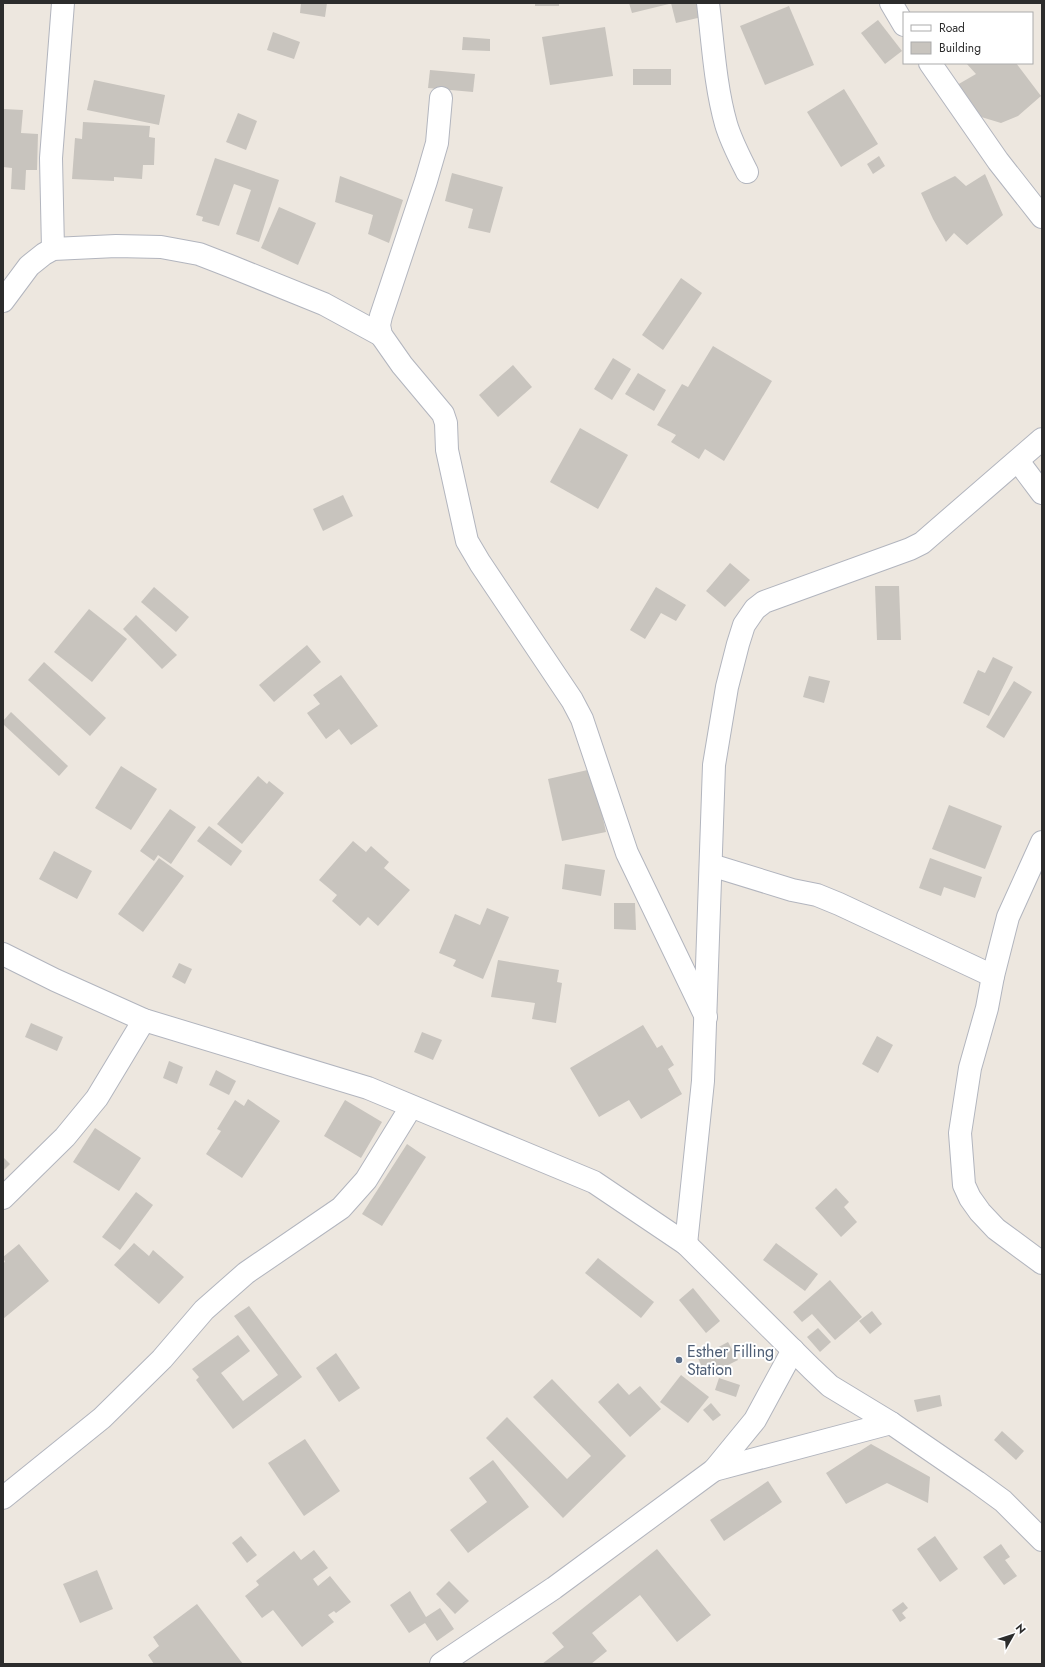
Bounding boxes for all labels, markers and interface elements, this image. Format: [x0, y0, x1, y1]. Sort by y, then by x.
legend [903, 12, 1033, 64]
text: Road [939, 19, 965, 37]
text: Building [939, 39, 981, 57]
place label: Esther Filling Station [687, 1340, 774, 1381]
marker: Esther Filling Station [674, 1355, 684, 1365]
north arrow [993, 1615, 1033, 1655]
text: N [1012, 1620, 1030, 1637]

